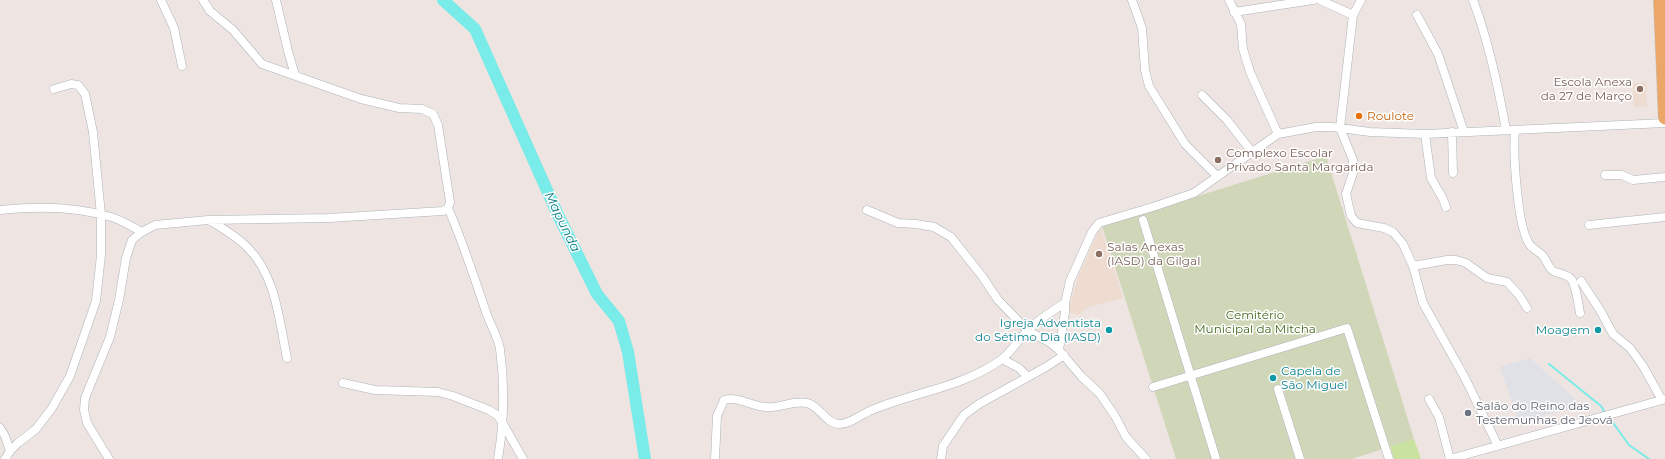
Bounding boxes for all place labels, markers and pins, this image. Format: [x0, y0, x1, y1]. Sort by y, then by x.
place label: Escola Anexa da 27 de Março [1541, 75, 1632, 103]
marker: Escola Anexa da 27 de Março [1635, 84, 1645, 94]
place label: Roulote [1367, 109, 1414, 123]
marker: Roulote [1354, 111, 1364, 121]
place label: Complexo Escolar Privado Santa Margarida [1226, 146, 1374, 174]
marker: Complexo Escolar Privado Santa Margarida [1213, 155, 1223, 165]
place label: Salas Anexas (IASD) da Gilgal [1107, 240, 1200, 268]
marker: Salas Anexas (IASD) da Gilgal [1094, 249, 1104, 259]
place label: Igreja Adventista do Sétimo Dia (IASD) [975, 316, 1101, 344]
place label: Moagem [1536, 323, 1590, 337]
marker: Igreja Adventista do Sétimo Dia (IASD) [1104, 325, 1114, 335]
marker: Moagem [1593, 325, 1603, 335]
place label: Capela de São Miguel [1281, 364, 1348, 392]
marker: Capela de São Miguel [1268, 373, 1278, 383]
place label: Salão do Reino das Testemunhas de Jeová [1476, 399, 1613, 427]
marker: Salão do Reino das Testemunhas de Jeová [1463, 408, 1473, 418]

